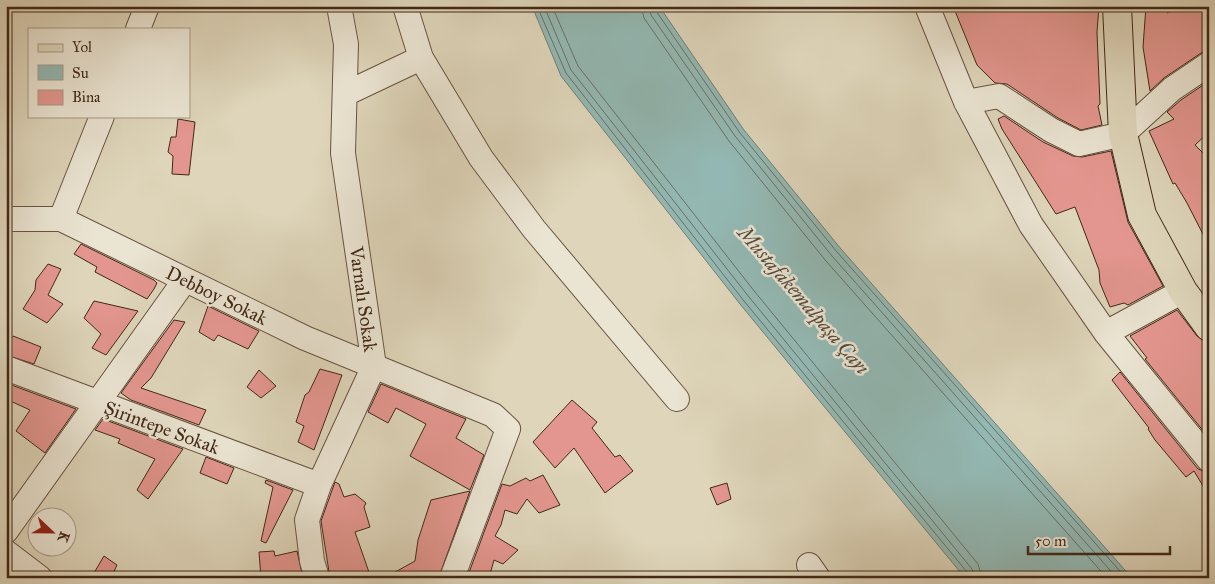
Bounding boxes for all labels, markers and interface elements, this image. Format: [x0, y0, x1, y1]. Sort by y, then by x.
legend [28, 28, 190, 118]
text: Yol [72, 38, 93, 56]
text: Su [72, 64, 89, 82]
text: Bina [72, 88, 101, 106]
water label: Mustafakemalpaşa Çayı [731, 220, 875, 380]
street label: Varnalı Sokak [345, 244, 382, 353]
street label: Debboy Sokak [162, 261, 271, 330]
street label: Şirintepe Sokak [101, 396, 223, 459]
north arrow [28, 506, 78, 556]
scale bar [1028, 524, 1170, 556]
text: K [53, 529, 73, 545]
text: 50 m [1035, 532, 1067, 550]

